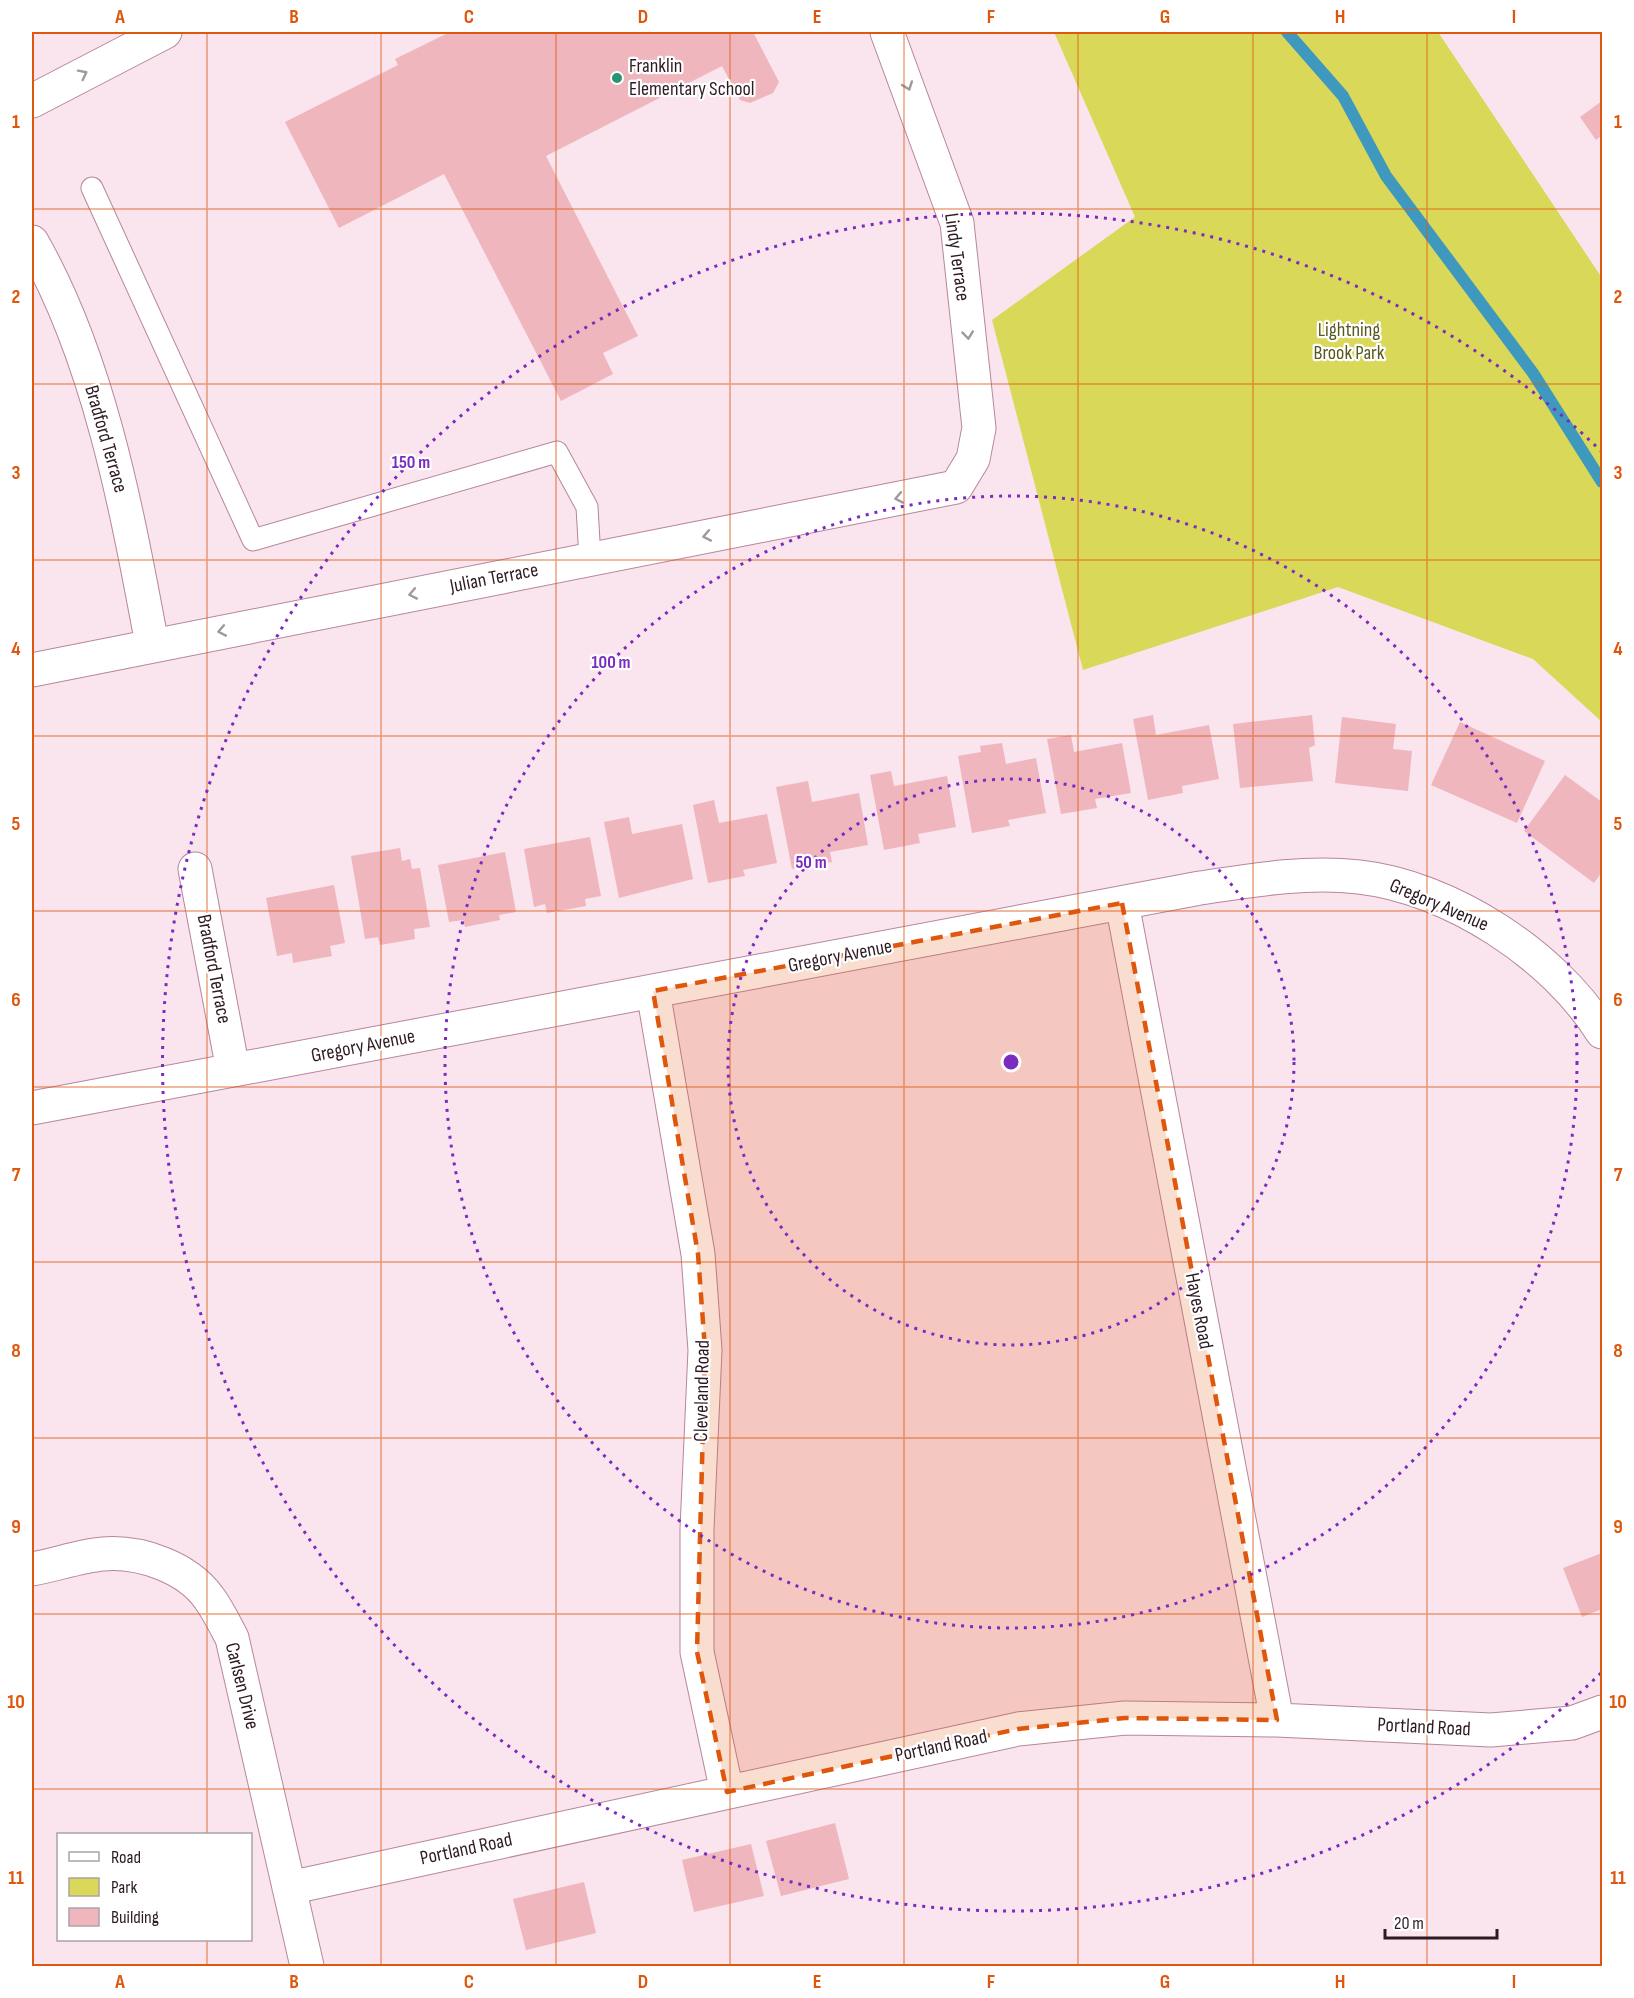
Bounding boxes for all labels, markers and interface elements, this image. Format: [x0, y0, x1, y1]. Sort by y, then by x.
text: A [114, 5, 125, 29]
text: B [289, 5, 299, 29]
text: C [464, 5, 474, 29]
text: D [638, 5, 648, 29]
text: E [813, 5, 821, 29]
text: F [987, 5, 995, 29]
text: G [1160, 5, 1170, 29]
text: H [1335, 5, 1345, 29]
text: I [1512, 5, 1516, 29]
place label: Franklin Elementary School [629, 54, 755, 101]
one-way arrow [77, 70, 88, 81]
marker: Franklin Elementary School [610, 71, 624, 85]
one-way arrow [900, 81, 913, 91]
text: 1 [12, 110, 20, 134]
text: 1 [1614, 110, 1622, 134]
street label: Lindy Terrace [939, 211, 975, 303]
text: 2 [12, 285, 20, 309]
text: 2 [1614, 285, 1622, 309]
park label: Lightning Brook Park [1314, 318, 1385, 365]
one-way arrow [961, 331, 974, 340]
street label: Bradford Terrace [79, 383, 133, 495]
text: 150 m [392, 452, 430, 473]
text: 3 [12, 461, 21, 485]
text: 3 [1614, 461, 1623, 485]
one-way arrow [894, 491, 904, 504]
one-way arrow [703, 529, 713, 542]
street label: Julian Terrace [447, 558, 540, 599]
one-way arrow [408, 586, 418, 599]
one-way arrow [217, 624, 227, 637]
text: 4 [11, 637, 21, 661]
text: 4 [1613, 637, 1623, 661]
text: 100 m [592, 652, 631, 673]
text: 5 [12, 812, 21, 836]
text: 5 [1614, 812, 1623, 836]
text: 50 m [795, 852, 827, 873]
street label: Gregory Avenue [1386, 873, 1492, 937]
street label: Bradford Terrace [192, 912, 236, 1026]
street label: Gregory Avenue [786, 934, 894, 978]
text: 6 [11, 988, 21, 1012]
text: 6 [1613, 988, 1623, 1012]
street label: Gregory Avenue [309, 1024, 417, 1068]
centre of rings [1001, 1052, 1021, 1072]
text: 7 [12, 1163, 21, 1187]
text: 7 [1614, 1163, 1623, 1187]
street label: Hayes Road [1180, 1271, 1218, 1351]
text: 8 [11, 1339, 21, 1363]
text: 8 [1613, 1339, 1623, 1363]
street label: Cleveland Road [689, 1340, 715, 1442]
text: 9 [11, 1515, 21, 1539]
text: 9 [1613, 1515, 1623, 1539]
street label: Carlsen Drive [220, 1640, 264, 1732]
text: 10 [7, 1690, 25, 1714]
text: 10 [1609, 1690, 1627, 1714]
street label: Portland Road [1377, 1713, 1471, 1741]
street label: Portland Road [893, 1725, 989, 1767]
street label: Portland Road [418, 1828, 514, 1870]
legend [57, 1833, 252, 1941]
text: Road [111, 1847, 141, 1868]
text: 11 [8, 1866, 24, 1890]
text: 11 [1610, 1866, 1626, 1890]
text: Park [111, 1877, 137, 1898]
scale bar [1385, 1902, 1498, 1940]
text: Building [111, 1907, 159, 1928]
text: 20 m [1394, 1913, 1424, 1934]
text: A [114, 1970, 125, 1994]
text: B [289, 1970, 299, 1994]
text: C [464, 1970, 474, 1994]
text: D [638, 1970, 648, 1994]
text: E [813, 1970, 821, 1994]
text: F [987, 1970, 995, 1994]
text: G [1160, 1970, 1170, 1994]
text: H [1335, 1970, 1345, 1994]
text: I [1512, 1970, 1516, 1994]

